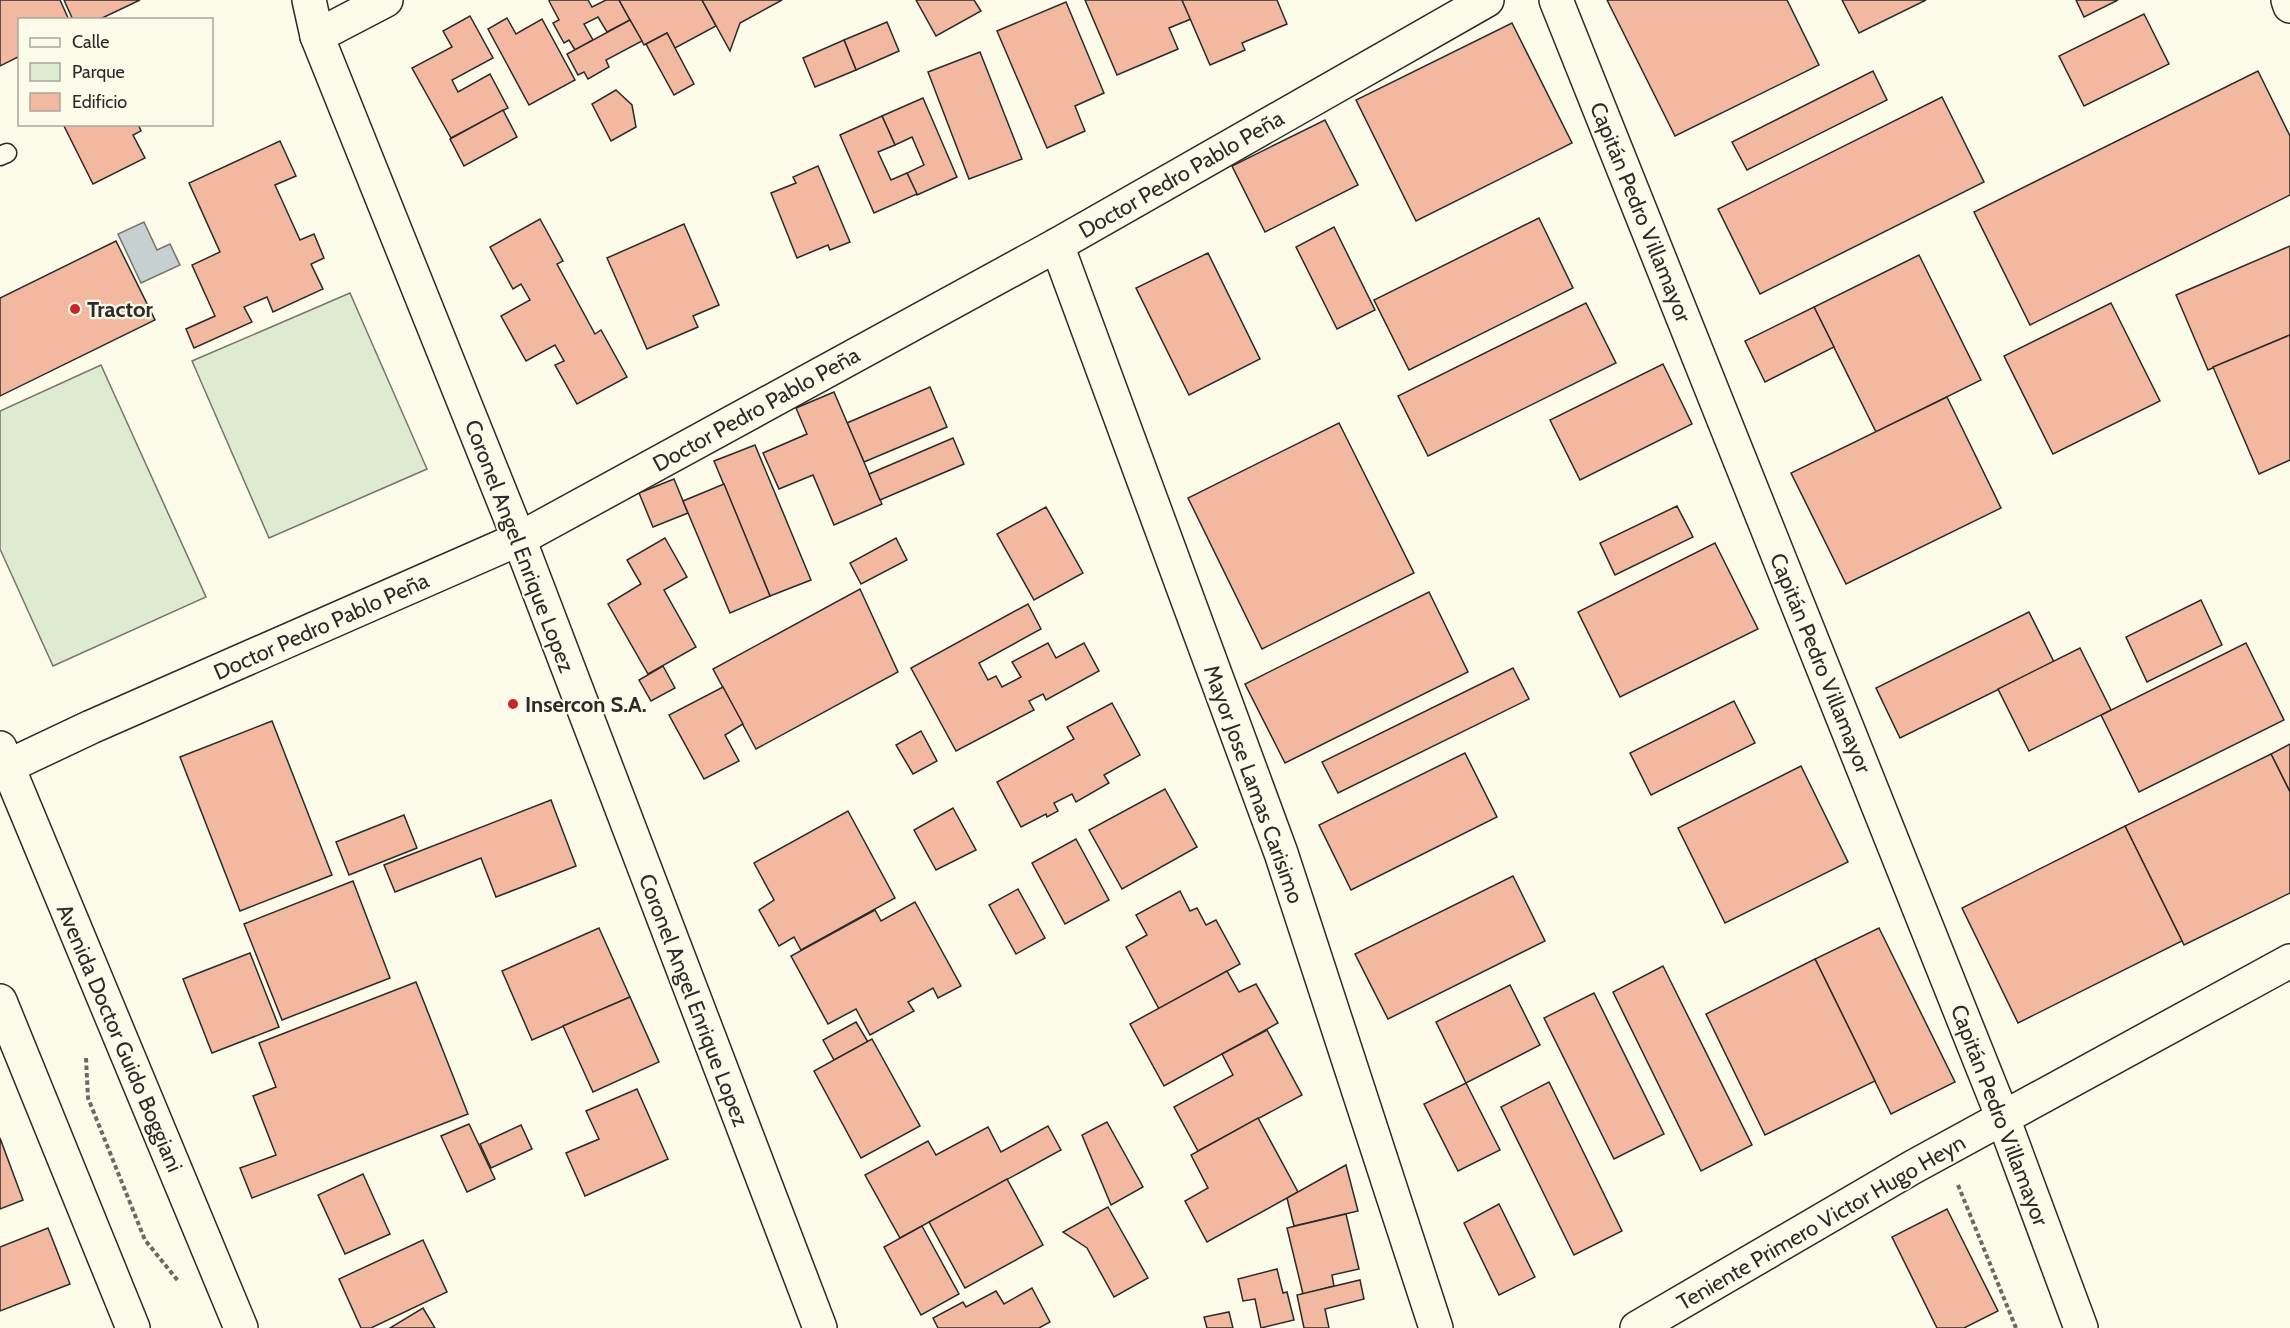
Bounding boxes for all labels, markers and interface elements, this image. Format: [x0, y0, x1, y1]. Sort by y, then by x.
legend [18, 18, 213, 126]
text: Calle [72, 31, 109, 53]
text: Parque [72, 61, 125, 83]
text: Edificio [72, 91, 127, 113]
street label: Capitán Pedro Villamayor [1584, 98, 1697, 326]
street label: Doctor Pedro Pablo Peña [1074, 104, 1289, 244]
place label: Tractor [87, 296, 154, 323]
marker: Tractor [68, 302, 82, 316]
street label: Doctor Pedro Pablo Peña [648, 341, 865, 478]
street label: Coronel Angel Enrique Lopez [459, 416, 580, 676]
street label: Capitán Pedro Villamayor [1764, 549, 1877, 777]
street label: Doctor Pedro Pablo Peña [210, 567, 433, 686]
street label: Mayor Jose Lamas Carisimo [1198, 661, 1309, 907]
place label: Insercon S.A. [525, 691, 647, 718]
marker: Insercon S.A. [506, 697, 520, 711]
street label: Coronel Angel Enrique Lopez [633, 870, 754, 1130]
street label: Avenida Doctor Guido Boggiani [51, 900, 188, 1176]
street label: Capitán Pedro Villamayor [1945, 1001, 2054, 1230]
street label: Teniente Primero Victor Hugo Heyn [1672, 1129, 1970, 1316]

